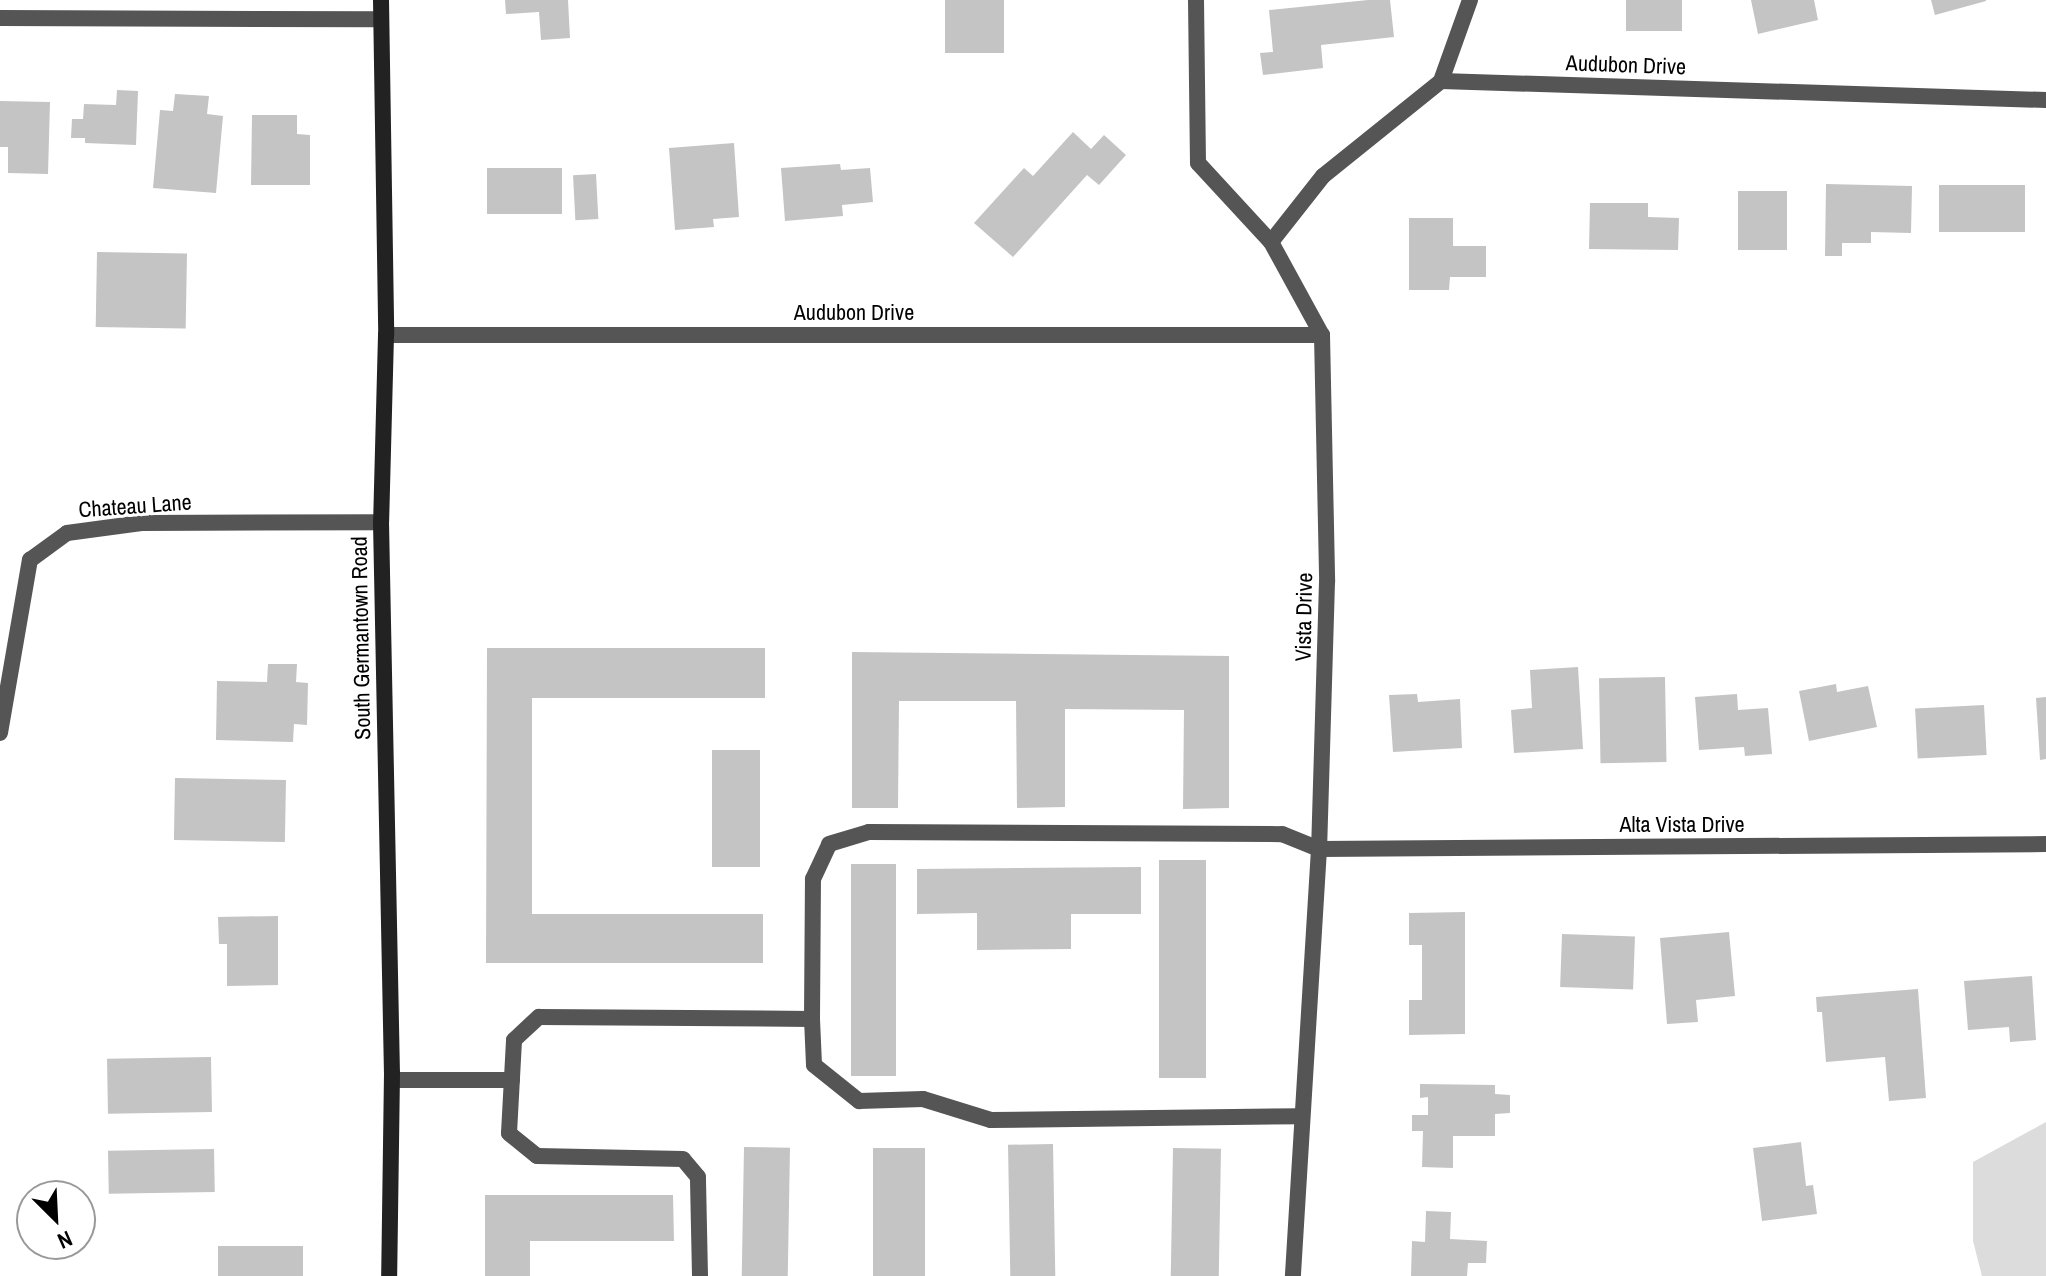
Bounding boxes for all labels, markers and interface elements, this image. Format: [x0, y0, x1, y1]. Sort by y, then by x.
street label: Audubon Drive [1565, 50, 1687, 80]
street label: Audubon Drive [794, 300, 914, 326]
street label: Chateau Lane [78, 489, 192, 523]
street label: South Germantown Road [346, 536, 376, 740]
street label: Vista Drive [1290, 572, 1318, 662]
street label: Alta Vista Drive [1619, 812, 1745, 838]
north arrow [16, 1180, 96, 1260]
text: N [53, 1224, 77, 1256]

